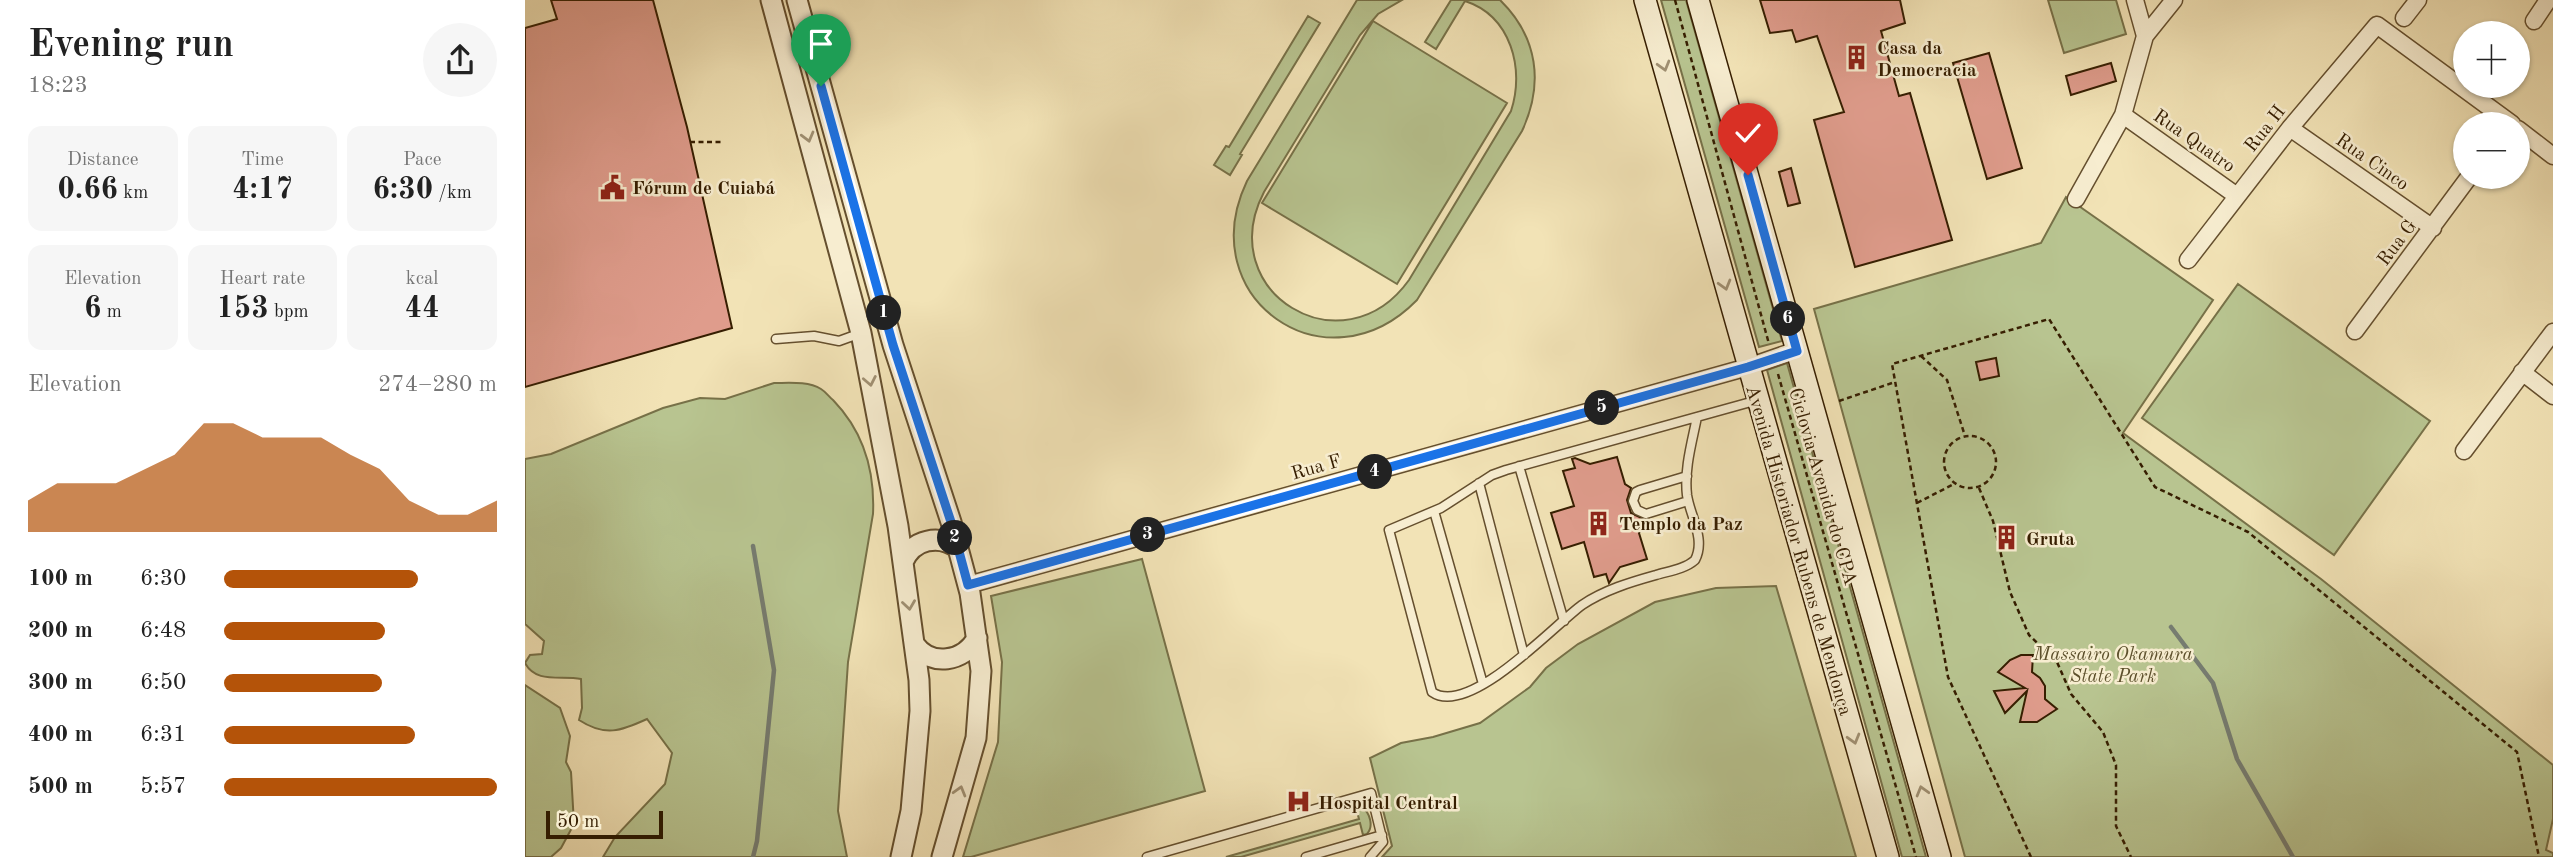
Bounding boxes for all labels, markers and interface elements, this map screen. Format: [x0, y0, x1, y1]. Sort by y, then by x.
pin [791, 14, 851, 86]
map controls [2453, 21, 2530, 189]
button: + [2453, 21, 2530, 98]
button: share [423, 23, 497, 97]
icon: arrive [802, 25, 840, 63]
text: Evening run [28, 27, 234, 65]
place label: Casa da Democracia [1877, 40, 1977, 81]
building icon: Casa da Democracia [1843, 44, 1871, 72]
one-way arrow [1655, 60, 1670, 72]
text: 18:23 [28, 74, 88, 97]
pin [1718, 103, 1778, 175]
street label: Rua H [2242, 103, 2290, 156]
street label: Rua Quatro [2149, 107, 2238, 177]
button: − [2453, 112, 2530, 189]
icon: check [1729, 114, 1767, 152]
one-way arrow [800, 131, 814, 143]
street label: Rua Cinco [2332, 131, 2412, 195]
text: Distance [67, 151, 139, 170]
text: Time [241, 151, 284, 170]
text: Pace [403, 151, 441, 170]
public building icon: Fórum de Cuiabá [598, 173, 626, 201]
text: 0.66 [57, 175, 118, 205]
text: 4:17 [232, 175, 293, 205]
text: 6:30 [372, 175, 433, 205]
place label: Fórum de Cuiabá [632, 180, 775, 199]
text: km [118, 184, 148, 203]
text: /km [433, 184, 472, 203]
street label: Rua G [2375, 217, 2421, 270]
text: Elevation [64, 270, 141, 289]
text: Heart rate [220, 270, 305, 289]
text: kcal [406, 270, 439, 289]
one-way arrow [1717, 279, 1732, 291]
text: 6 [84, 294, 101, 324]
text: 153 [216, 294, 269, 324]
text: 44 [405, 294, 440, 324]
pin: 1 [867, 296, 901, 330]
pin: 6 [1771, 302, 1805, 336]
text: m [101, 303, 122, 322]
text: bpm [269, 303, 309, 322]
text: 1 [878, 303, 889, 322]
text: 6 [1782, 309, 1793, 328]
text: Elevation [28, 373, 122, 396]
text: 274–280 m [378, 373, 497, 396]
one-way arrow [862, 375, 877, 387]
street label: Avenida Historiador Rubens de Mendonça [1741, 383, 1854, 719]
street label: Ciclovia Avenida do CPA [1784, 386, 1859, 588]
pin: 5 [1585, 390, 1619, 426]
text: 5 [1596, 398, 1607, 417]
street label: Rua F [1289, 452, 1344, 485]
pin: 4 [1357, 454, 1393, 490]
text: 4 [1369, 462, 1380, 481]
building icon: Templo da Paz [1585, 509, 1613, 537]
place label: Templo da Paz [1619, 516, 1743, 535]
pin: 3 [1131, 518, 1165, 552]
pin: 2 [937, 520, 973, 556]
building icon: Gruta [1992, 524, 2020, 552]
text: 3 [1142, 525, 1153, 544]
text: 2 [949, 528, 960, 547]
place label: Gruta [2026, 531, 2075, 550]
text: 100 m [28, 567, 93, 590]
text: 6:30 [140, 567, 186, 590]
one-way arrow [901, 599, 916, 611]
text: 200 m [28, 619, 93, 642]
text: 6:48 [140, 619, 186, 642]
park label: Massairo Okamura State Park [2032, 646, 2193, 687]
text: 300 m [28, 671, 93, 694]
text: 6:50 [140, 671, 186, 694]
text: 400 m [28, 723, 93, 746]
text: 6:31 [140, 723, 186, 746]
one-way arrow [1846, 733, 1860, 745]
text: 500 m [28, 775, 93, 798]
text: 5:57 [140, 775, 186, 798]
one-way arrow [952, 786, 967, 798]
one-way arrow [1915, 786, 1930, 798]
hospital icon: Hospital Central [1284, 788, 1312, 816]
place label: Hospital Central [1318, 795, 1458, 814]
scale bar [546, 808, 663, 840]
text: 50 m [557, 813, 599, 832]

